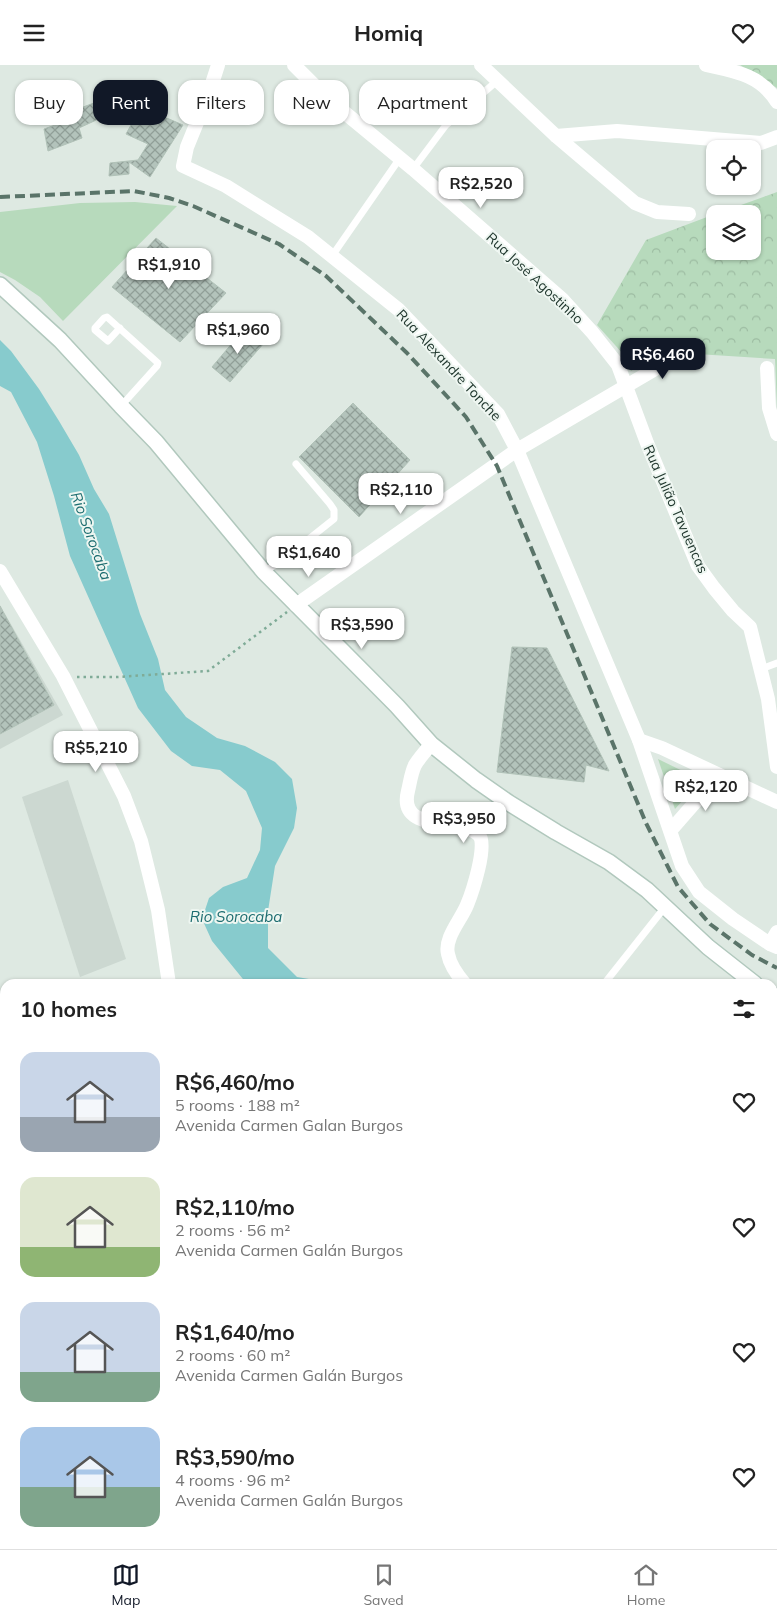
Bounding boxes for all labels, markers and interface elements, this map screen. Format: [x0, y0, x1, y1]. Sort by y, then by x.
icon: menu [20, 19, 48, 47]
text: Homiq [354, 19, 423, 47]
icon: heart [729, 19, 757, 47]
chip: Buy [15, 80, 83, 125]
chip: Rent [93, 80, 168, 125]
chip: Filters [178, 80, 264, 125]
chip: New [274, 80, 349, 125]
chip: Apartment [359, 80, 486, 125]
map controls [706, 140, 761, 260]
button: locate [706, 140, 761, 195]
pin: R$2,520 [435, 167, 527, 209]
text: R$2,520 [449, 173, 513, 193]
button: layers [706, 205, 761, 260]
street label: Rua José Agostinho [482, 228, 588, 328]
pin: R$1,910 [123, 247, 215, 290]
text: R$1,910 [137, 254, 201, 274]
street label: Rua Alexandre Tonche [393, 305, 505, 425]
pin: R$1,960 [192, 313, 284, 355]
text: R$1,960 [206, 319, 270, 339]
pin: R$6,460 [617, 337, 709, 380]
text: R$6,460 [631, 344, 695, 364]
street label: Rua Julião Tavuencas [640, 442, 712, 576]
pin: R$2,110 [355, 473, 447, 515]
text: R$2,110 [369, 479, 433, 499]
water label: Rio Sorocaba [67, 489, 116, 583]
pin: R$1,640 [263, 535, 355, 578]
text: R$1,640 [277, 542, 341, 562]
pin: R$3,590 [316, 607, 408, 650]
text: R$3,590 [330, 614, 394, 634]
pin: R$5,210 [50, 731, 142, 773]
text: R$5,210 [64, 737, 128, 757]
pin: R$2,120 [660, 769, 752, 812]
text: R$2,120 [674, 776, 738, 796]
pin: R$3,950 [418, 801, 510, 844]
text: R$3,950 [432, 808, 496, 828]
water label: Rio Sorocaba [190, 907, 282, 926]
icon: filters [730, 995, 758, 1023]
text: 10 homes [20, 996, 117, 1022]
text: R$6,460/mo [175, 1069, 295, 1095]
icon: home [60, 1072, 120, 1132]
icon: heart [730, 1088, 758, 1116]
text: 5 rooms · 188 m² [175, 1095, 300, 1115]
text: Avenida Carmen Galan Burgos [175, 1115, 403, 1135]
text: R$2,110/mo [175, 1194, 295, 1220]
icon: home [60, 1197, 120, 1257]
icon: heart [730, 1213, 758, 1241]
text: 2 rooms · 56 m² [175, 1220, 290, 1240]
text: Avenida Carmen Galán Burgos [175, 1240, 403, 1260]
text: R$1,640/mo [175, 1319, 295, 1345]
icon: home [60, 1322, 120, 1382]
icon: heart [730, 1338, 758, 1366]
text: 2 rooms · 60 m² [175, 1345, 290, 1365]
text: Avenida Carmen Galán Burgos [175, 1365, 403, 1385]
text: R$3,590/mo [175, 1444, 295, 1470]
icon: home [60, 1447, 120, 1507]
icon: heart [730, 1463, 758, 1491]
text: 4 rooms · 96 m² [175, 1470, 290, 1490]
text: Avenida Carmen Galán Burgos [175, 1490, 403, 1510]
tab: Map [112, 1561, 140, 1609]
tab: Saved [363, 1561, 404, 1609]
tab: Home [627, 1561, 665, 1609]

